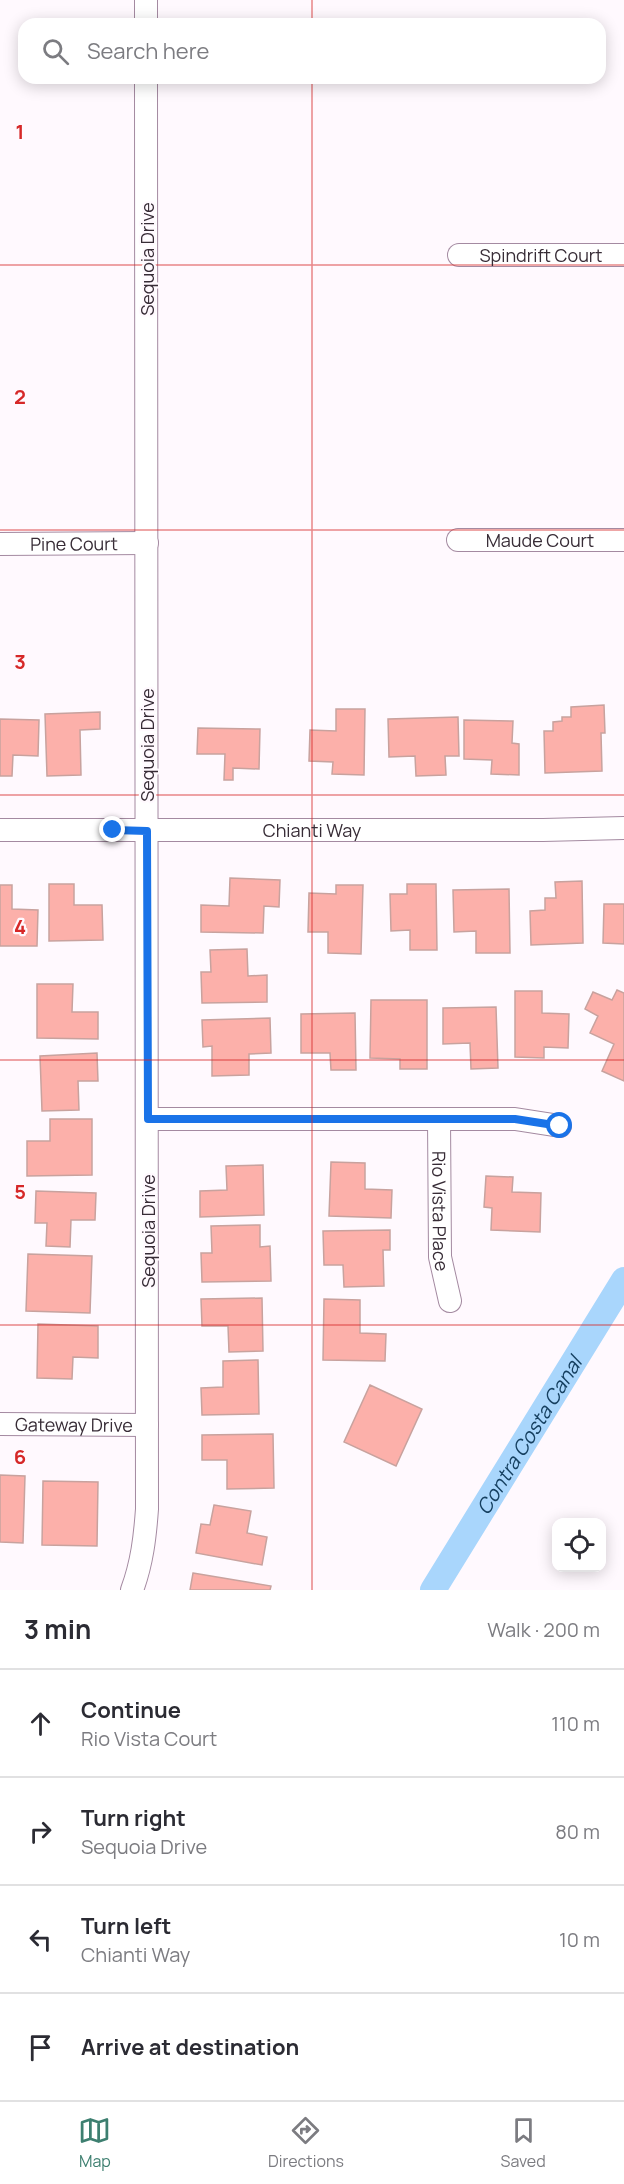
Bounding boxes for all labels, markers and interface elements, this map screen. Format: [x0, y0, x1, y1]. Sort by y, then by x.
search box [18, 18, 606, 84]
icon: search [39, 35, 72, 68]
text: Search here [87, 36, 209, 66]
text: 1 [16, 118, 24, 145]
street label: Sequoia Drive [135, 202, 159, 316]
street label: Spindrift Court [479, 243, 603, 267]
text: 2 [14, 383, 26, 410]
street label: Maude Court [486, 528, 594, 552]
street label: Pine Court [30, 531, 118, 556]
text: 3 [14, 648, 26, 675]
street label: Sequoia Drive [135, 688, 159, 802]
route end [99, 816, 125, 842]
street label: Chianti Way [263, 818, 362, 842]
text: 4 [14, 913, 26, 940]
route start [546, 1112, 572, 1138]
street label: Rio Vista Place [427, 1151, 455, 1273]
street label: Sequoia Drive [136, 1174, 160, 1288]
text: 5 [14, 1178, 26, 1205]
water label: Contra Costa Canal [470, 1349, 589, 1519]
street label: Gateway Drive [15, 1412, 133, 1437]
text: 6 [14, 1443, 26, 1470]
map controls [552, 1518, 606, 1572]
button: locate [552, 1518, 606, 1572]
text: 3 min [24, 1611, 91, 1647]
text: Walk · 200 m [487, 1616, 600, 1643]
text: Continue [81, 1695, 181, 1725]
icon: ahead [24, 1707, 57, 1740]
text: 110 m [551, 1710, 600, 1737]
text: Rio Vista Court [81, 1725, 217, 1752]
text: Turn right [81, 1803, 186, 1833]
icon: right [24, 1815, 57, 1848]
text: 80 m [555, 1818, 600, 1845]
text: Sequoia Drive [81, 1833, 207, 1860]
text: Turn left [81, 1911, 171, 1941]
icon: left [24, 1923, 57, 1956]
text: 10 m [559, 1926, 600, 1953]
text: Chianti Way [81, 1941, 190, 1968]
icon: arrive [24, 2031, 57, 2064]
text: Arrive at destination [81, 2032, 299, 2062]
tab: Map [78, 2114, 111, 2172]
tab: Directions [268, 2114, 344, 2172]
tab: Saved [501, 2114, 546, 2172]

